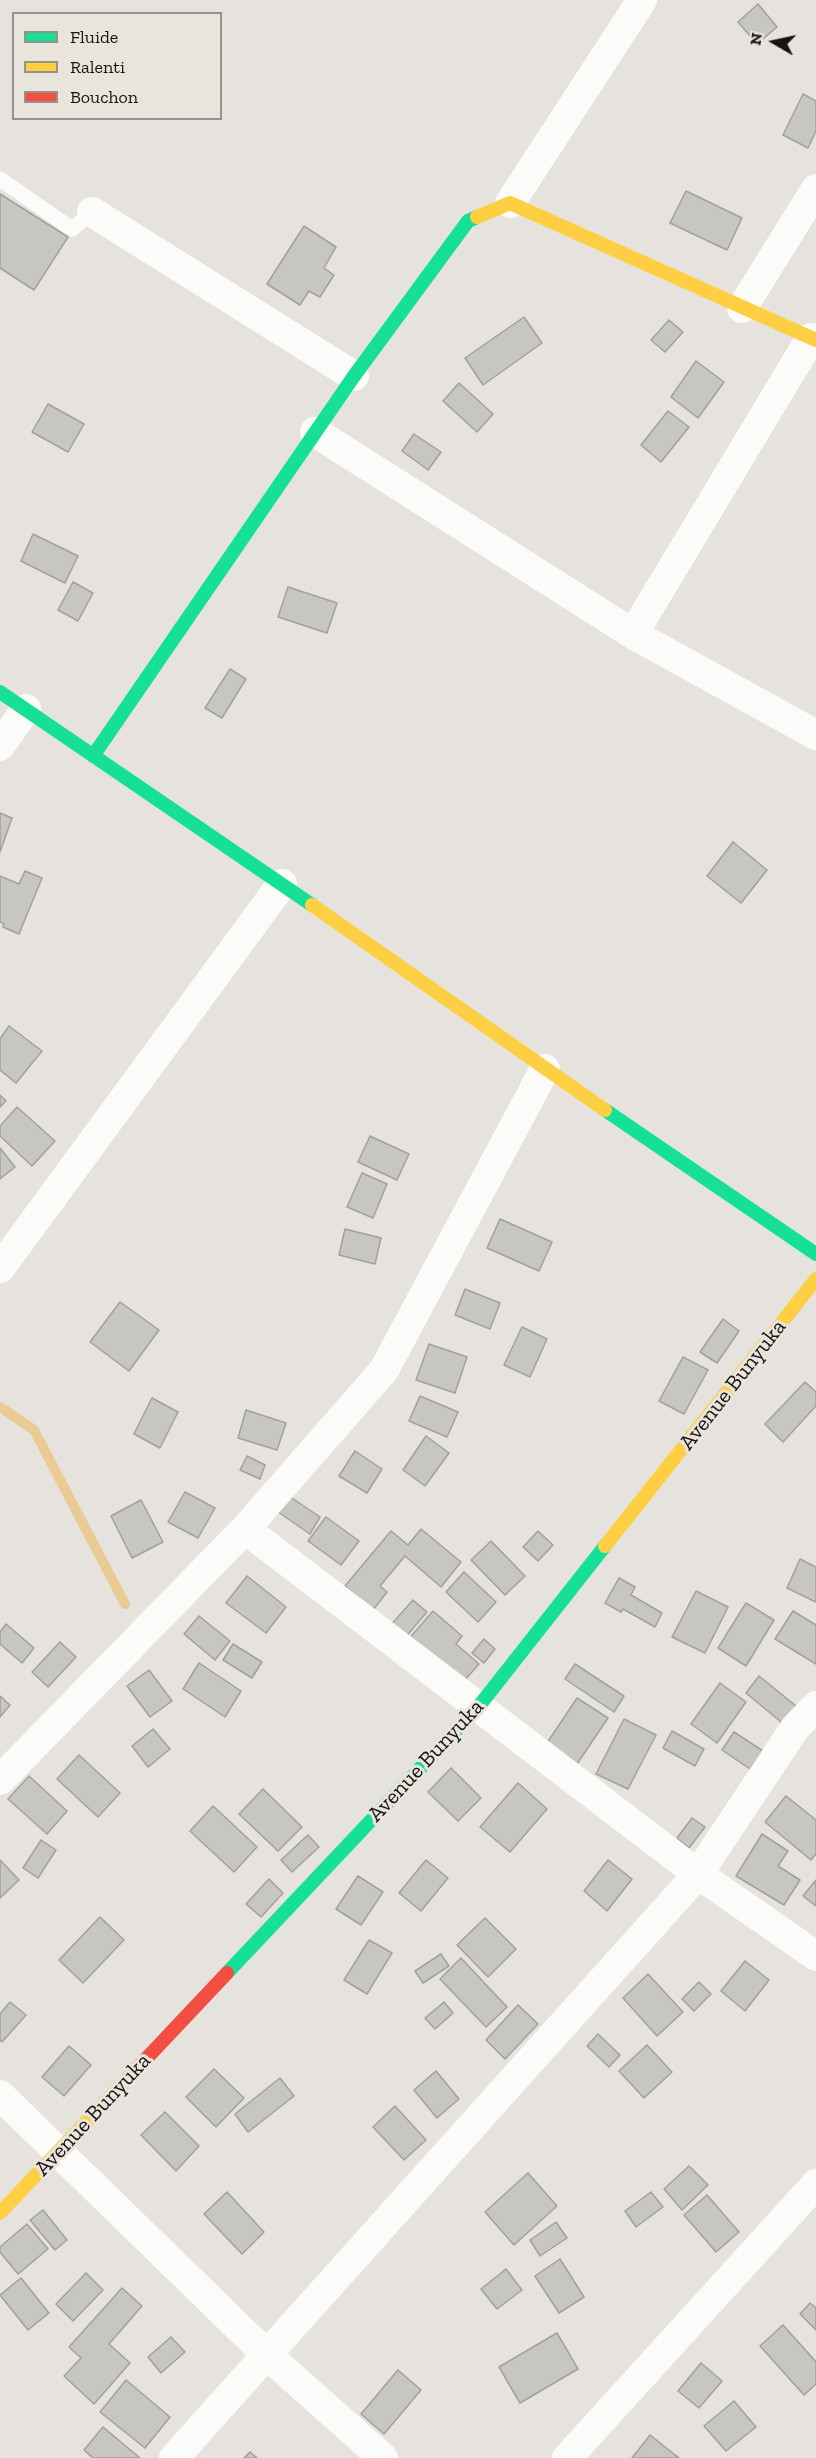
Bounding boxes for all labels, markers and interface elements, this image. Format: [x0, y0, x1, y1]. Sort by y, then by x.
legend [12, 12, 222, 120]
north arrow [744, 12, 804, 72]
text: Fluide [70, 26, 118, 48]
text: N [745, 32, 766, 47]
text: Ralenti [70, 56, 125, 78]
text: Bouchon [70, 86, 138, 108]
street label: Avenue Bunyuka [674, 1315, 792, 1455]
street label: Avenue Bunyuka [362, 1694, 490, 1828]
street label: Avenue Bunyuka [29, 2048, 157, 2182]

